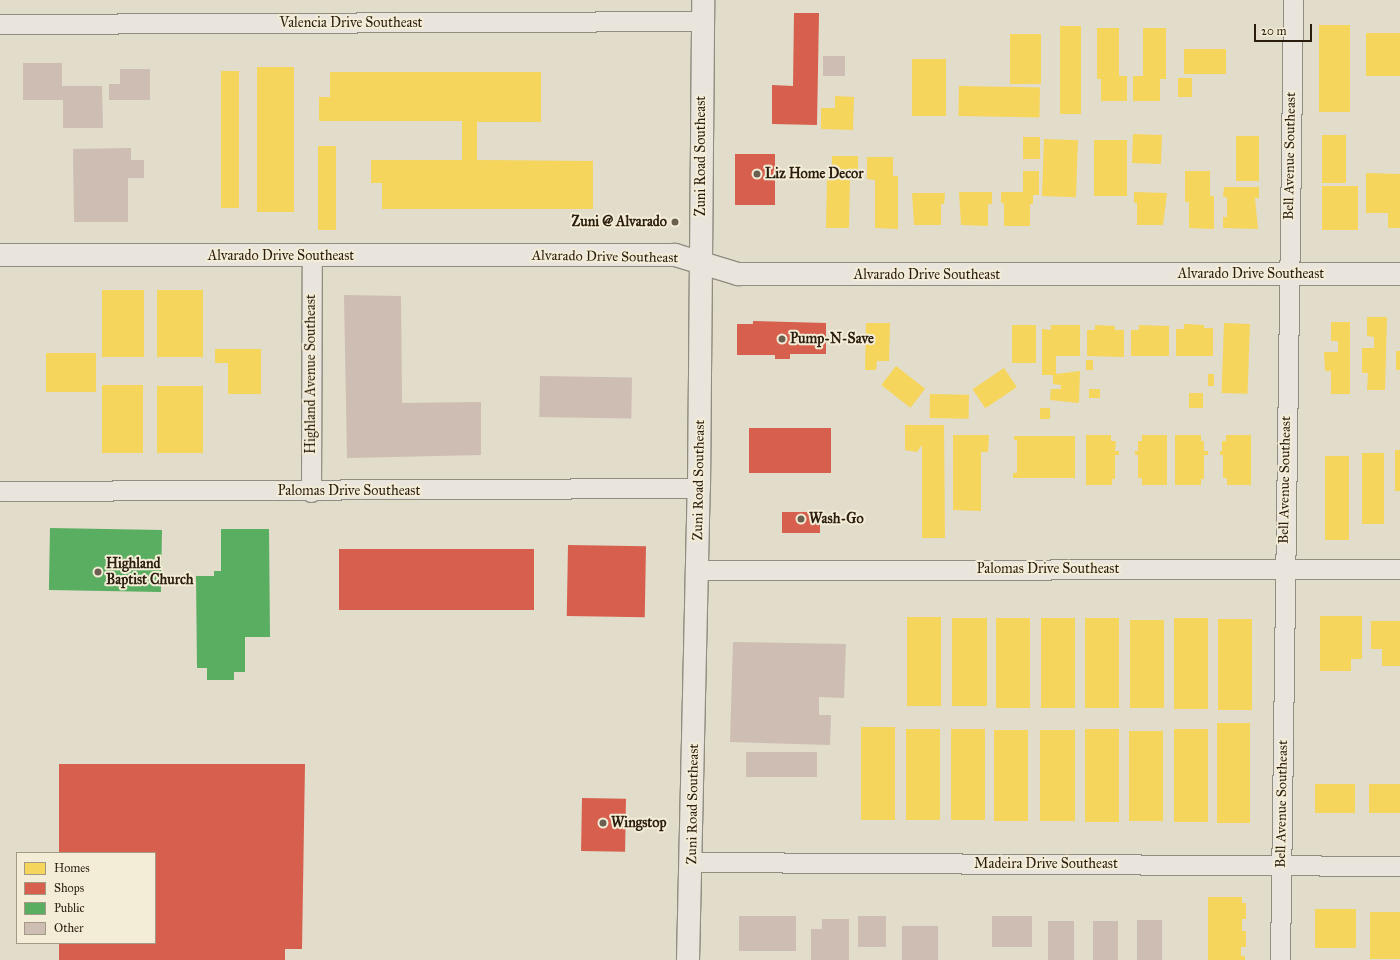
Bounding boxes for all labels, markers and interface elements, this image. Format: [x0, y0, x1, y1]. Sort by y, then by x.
street label: Valencia Drive Southeast [280, 15, 422, 31]
scale bar [1256, 16, 1314, 42]
text: 20 m [1261, 24, 1287, 38]
street label: Bell Avenue Southeast [1280, 92, 1300, 220]
street label: Zuni Road Southeast [693, 96, 709, 216]
place label: Liz Home Decor [765, 166, 863, 182]
marker: Liz Home Decor [752, 169, 762, 179]
place label: Zuni @ Alvarado [572, 214, 667, 230]
marker: Zuni @ Alvarado [670, 217, 680, 227]
street label: Alvarado Drive Southeast [532, 247, 678, 267]
street label: Alvarado Drive Southeast [208, 248, 354, 264]
street label: Alvarado Drive Southeast [1178, 266, 1324, 282]
street label: Alvarado Drive Southeast [854, 267, 1000, 283]
street label: Highland Avenue Southeast [303, 294, 319, 454]
place label: Pump-N-Save [790, 331, 874, 347]
marker: Pump-N-Save [777, 334, 787, 344]
street label: Bell Avenue Southeast [1275, 416, 1295, 544]
street label: Zuni Road Southeast [690, 420, 708, 540]
street label: Palomas Drive Southeast [278, 483, 420, 499]
place label: Wash-Go [809, 511, 864, 527]
marker: Wash-Go [796, 514, 806, 524]
place label: Highland Baptist Church [106, 556, 194, 588]
street label: Palomas Drive Southeast [977, 561, 1119, 577]
marker: Highland Baptist Church [93, 567, 103, 577]
street label: Bell Avenue Southeast [1272, 740, 1292, 868]
street label: Zuni Road Southeast [684, 744, 702, 864]
place label: Wingstop [611, 815, 666, 831]
marker: Wingstop [598, 818, 608, 828]
legend [16, 852, 156, 944]
street label: Madeira Drive Southeast [974, 856, 1118, 872]
text: Homes [54, 861, 90, 875]
text: Shops [54, 881, 84, 895]
text: Public [54, 901, 85, 915]
text: Other [54, 921, 84, 935]

